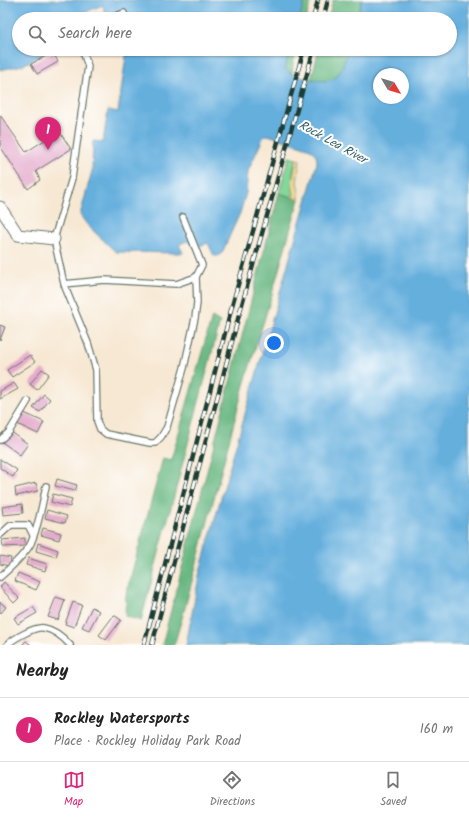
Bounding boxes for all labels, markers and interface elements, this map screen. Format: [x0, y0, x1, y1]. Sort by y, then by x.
search box [12, 12, 457, 56]
text: Search here [58, 22, 132, 46]
icon: search [26, 23, 48, 45]
north arrow [373, 68, 409, 104]
water label: Rock Lea River [295, 116, 373, 170]
pin: 1 [35, 117, 61, 150]
your location [264, 333, 284, 353]
text: Nearby [16, 658, 68, 685]
text: Rockley Watersports [54, 707, 190, 731]
text: 1 [27, 719, 31, 740]
text: 160 m [420, 719, 453, 740]
text: Place · Rockley Holiday Park Road [54, 731, 241, 752]
tab: Map [63, 769, 85, 811]
tab: Directions [210, 769, 255, 811]
tab: Saved [380, 769, 406, 811]

